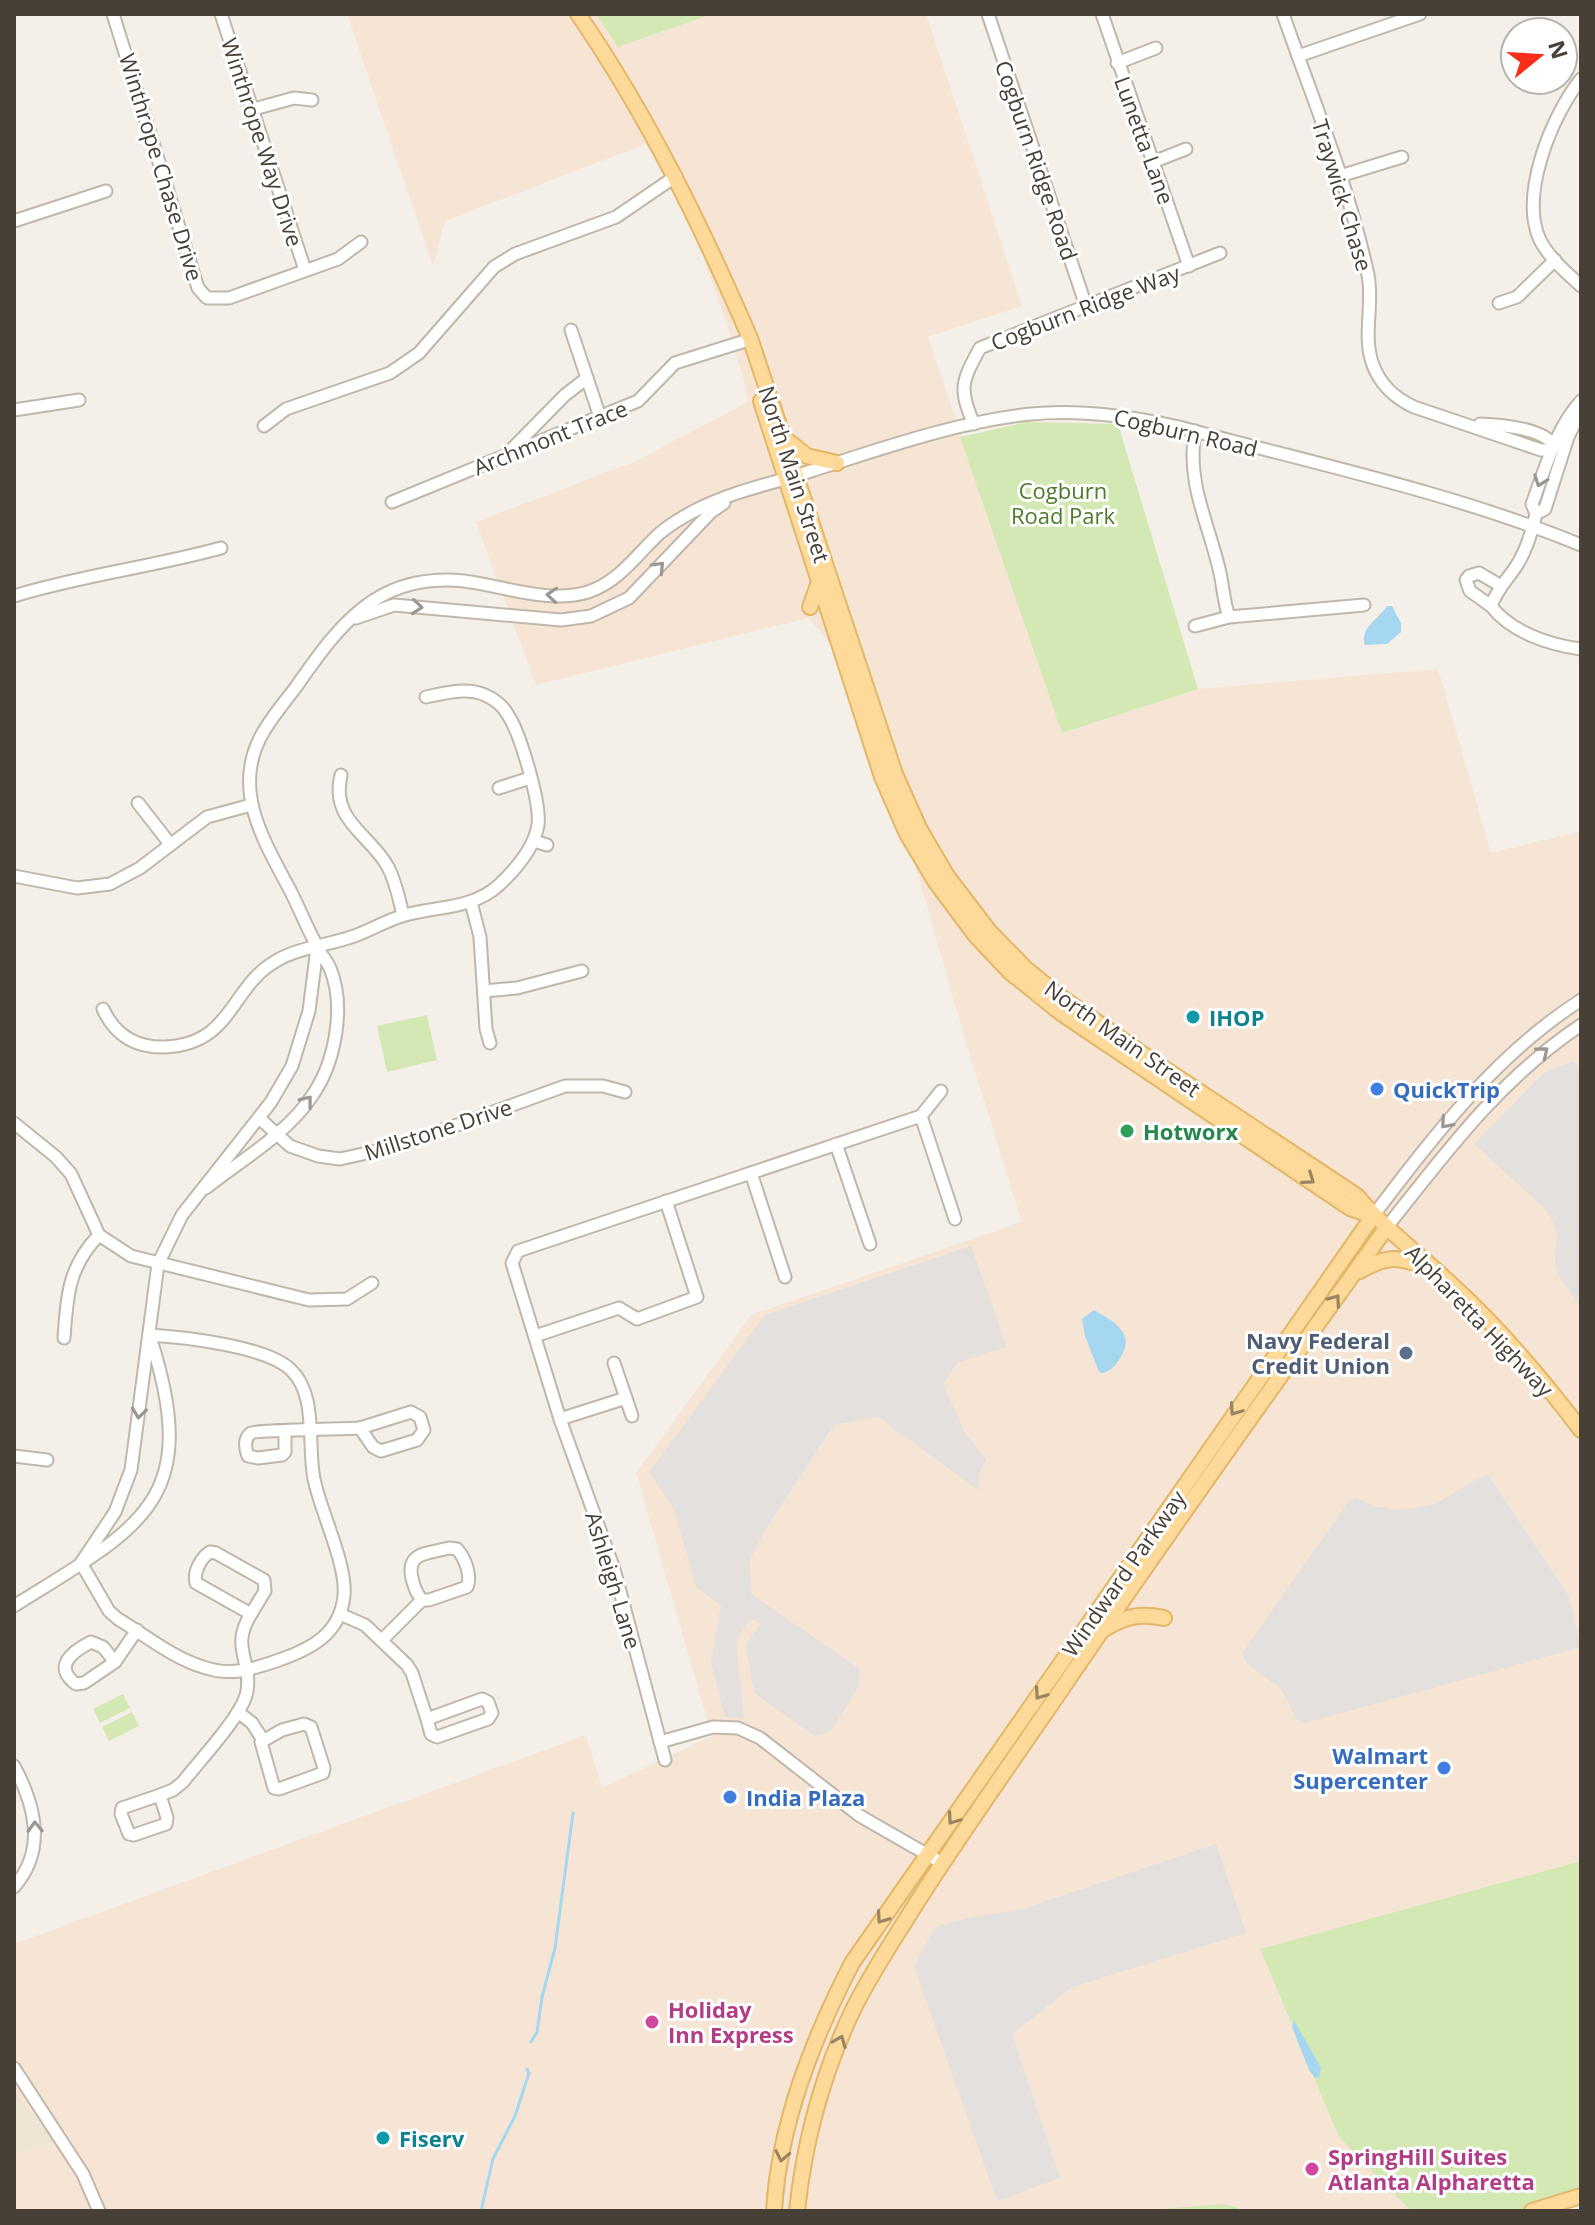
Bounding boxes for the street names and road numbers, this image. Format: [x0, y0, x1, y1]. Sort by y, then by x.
street label: Winthrope Way Drive [215, 34, 311, 250]
street label: Winthrope Chase Drive [113, 50, 211, 284]
street label: Cogburn Ridge Road [989, 56, 1085, 264]
street label: Lunetta Lane [1108, 72, 1182, 208]
street label: Traywick Chase [1306, 115, 1380, 275]
street label: Cogburn Ridge Way [986, 257, 1185, 357]
street label: North Main Street [752, 382, 838, 566]
street label: Archmont Trace [468, 392, 632, 482]
street label: Cogburn Road [1111, 401, 1261, 463]
street label: North Main Street [1039, 973, 1207, 1103]
street label: Millstone Drive [360, 1091, 516, 1167]
street label: Alpharetta Highway [1399, 1237, 1561, 1403]
street label: Windward Parkway [1054, 1483, 1192, 1662]
street label: Ashleigh Lane [579, 1508, 649, 1652]

